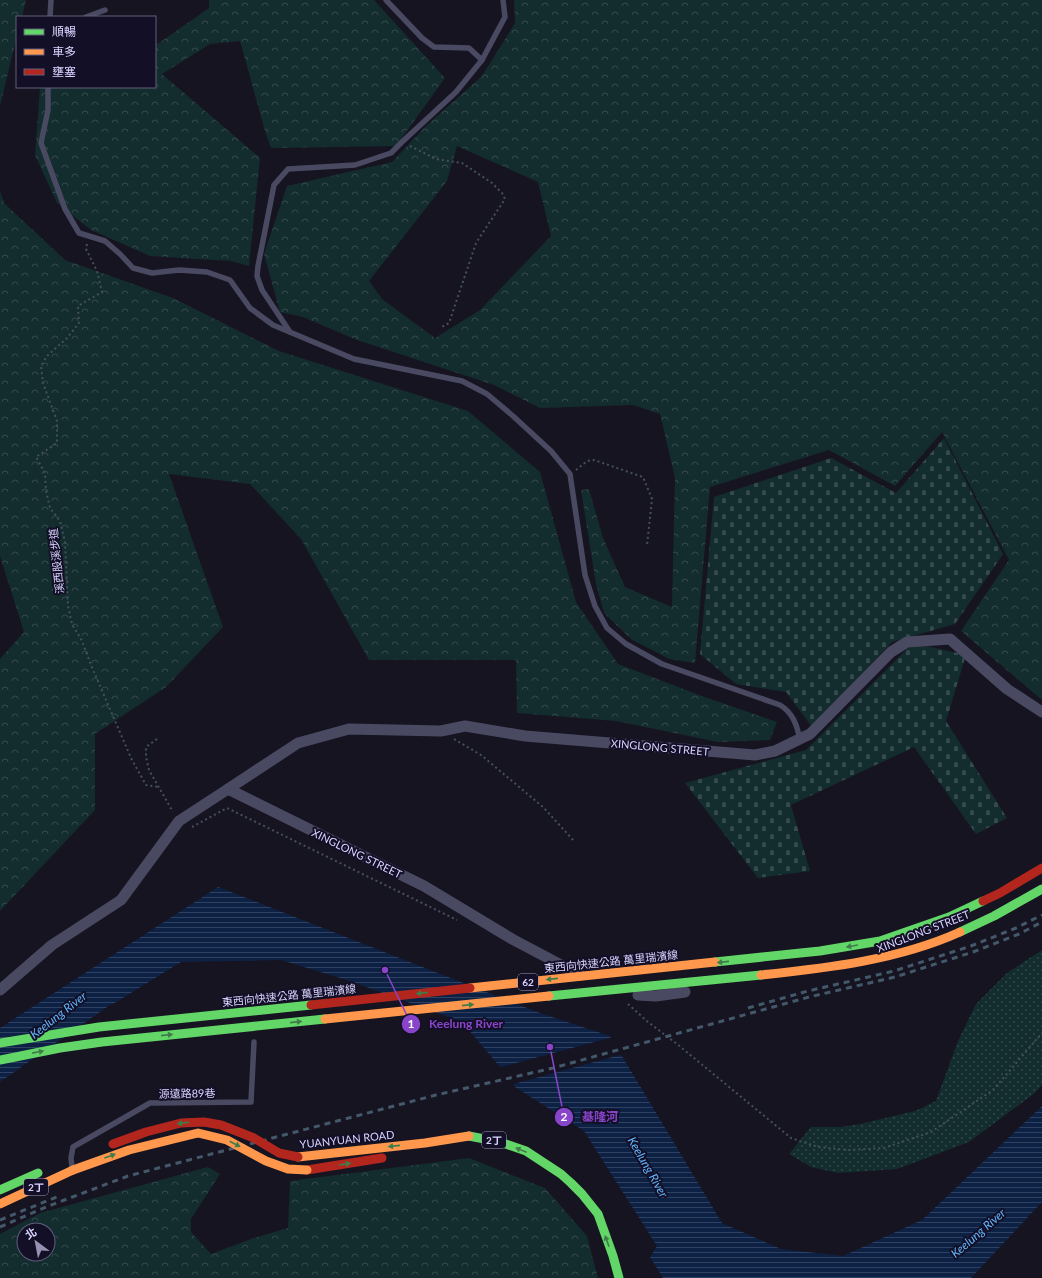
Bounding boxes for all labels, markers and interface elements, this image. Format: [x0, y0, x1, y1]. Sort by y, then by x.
legend [16, 16, 156, 88]
text: 順暢 [52, 24, 76, 39]
text: 車多 [52, 44, 76, 59]
text: 壅塞 [52, 64, 76, 79]
street label: 溪西股溪步道 [46, 528, 66, 594]
street label: XINGLONG STREET [610, 736, 710, 758]
street label: XINGLONG STREET [310, 826, 405, 881]
street label: XINGLONG STREET [875, 907, 972, 955]
one-way arrow [845, 943, 858, 949]
street label: 東西向快速公路 萬里瑞濱線 [543, 947, 679, 975]
one-way arrow [717, 958, 729, 965]
road number: 62 [518, 974, 538, 990]
one-way arrow [545, 976, 558, 983]
street label: 東西向快速公路 萬里瑞濱線 [221, 981, 357, 1009]
water label: Keelung River [27, 988, 90, 1042]
one-way arrow [416, 990, 428, 996]
one-way arrow [461, 1001, 474, 1008]
callout: Keelung River [401, 1012, 511, 1036]
text: 1 [408, 1016, 415, 1031]
text: Keelung River [429, 1016, 504, 1031]
one-way arrow [290, 1019, 302, 1025]
one-way arrow [161, 1032, 173, 1038]
one-way arrow [32, 1049, 44, 1055]
street label: 源遠路89巷 [159, 1086, 215, 1100]
callout: 基隆河 [554, 1105, 626, 1129]
text: 2 [561, 1109, 568, 1124]
text: 基隆河 [582, 1109, 618, 1124]
one-way arrow [177, 1120, 189, 1127]
street label: YUANYUAN ROAD [299, 1128, 395, 1150]
road number: 2丁 [482, 1132, 506, 1148]
water label: Keelung River [625, 1134, 672, 1201]
one-way arrow [229, 1141, 240, 1148]
one-way arrow [388, 1143, 400, 1149]
one-way arrow [514, 1146, 526, 1152]
one-way arrow [104, 1153, 116, 1159]
one-way arrow [339, 1161, 351, 1167]
road number: 2丁 [24, 1179, 48, 1195]
water label: Keelung River [948, 1205, 1009, 1261]
north arrow [16, 1222, 56, 1262]
text: 北 [22, 1225, 39, 1242]
one-way arrow [604, 1234, 610, 1246]

